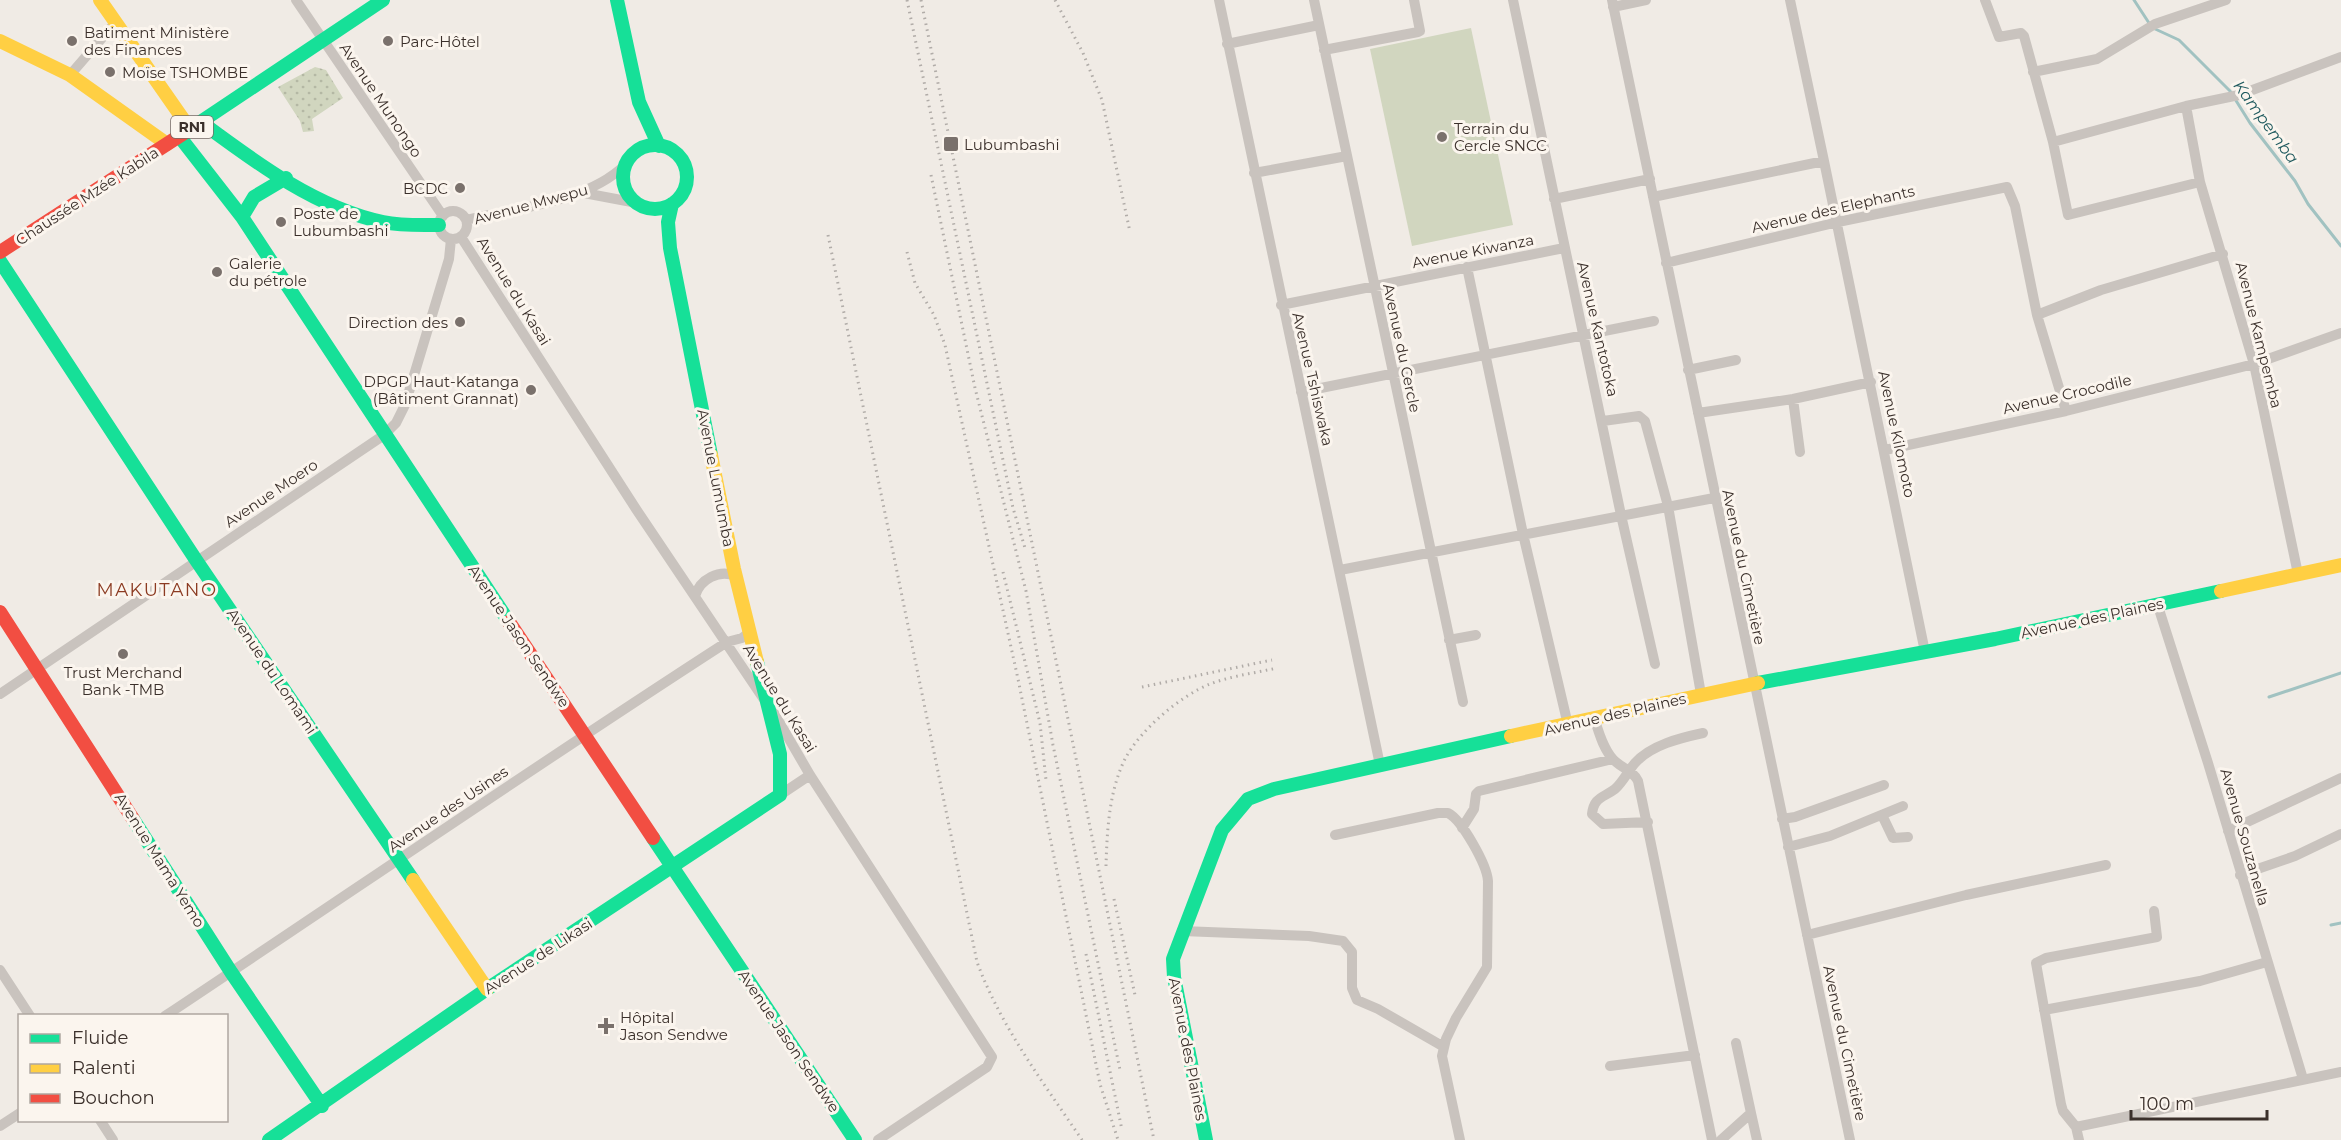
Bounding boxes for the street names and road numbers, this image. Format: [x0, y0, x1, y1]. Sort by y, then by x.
street label: Avenue Munongo [336, 39, 426, 161]
road number: RN1 [171, 116, 213, 138]
street label: Chaussée Mzée Kabila [12, 143, 162, 249]
street label: Avenue Mwepu [472, 180, 590, 228]
street label: Avenue des Elephants [1750, 181, 1916, 237]
street label: Avenue Kiwanza [1411, 230, 1535, 272]
street label: Avenue du Kasai [473, 233, 555, 349]
street label: Avenue Kantotoka [1573, 260, 1623, 398]
street label: Avenue Kampemba [2232, 260, 2286, 410]
street label: Avenue du Cercle [1379, 282, 1425, 414]
street label: Avenue Tshiswaka [1288, 310, 1338, 448]
street label: Avenue Kilomoto [1874, 369, 1920, 499]
street label: Avenue Crocodile [2001, 370, 2133, 418]
street label: Avenue Lumumba [693, 407, 739, 549]
street label: Avenue Moero [221, 455, 321, 531]
street label: Avenue du Cimetière [1718, 488, 1770, 646]
street label: Avenue Jason Sendwe [464, 561, 574, 711]
street label: Avenue des Plaines [2019, 594, 2165, 642]
street label: Avenue du Lomami [223, 605, 321, 737]
street label: Avenue du Kasai [739, 640, 821, 756]
street label: Avenue des Plaines [1542, 688, 1688, 740]
street label: Avenue des Usines [384, 762, 512, 856]
street label: Avenue Souzanella [2216, 766, 2274, 908]
street label: Avenue Mama Yemo [111, 789, 209, 931]
street label: Avenue de Likasi [480, 914, 596, 998]
street label: Avenue du Cimetière [1819, 964, 1871, 1122]
street label: Avenue Jason Sendwe [734, 966, 844, 1116]
street label: Avenue des Plaines [1165, 976, 1211, 1122]

